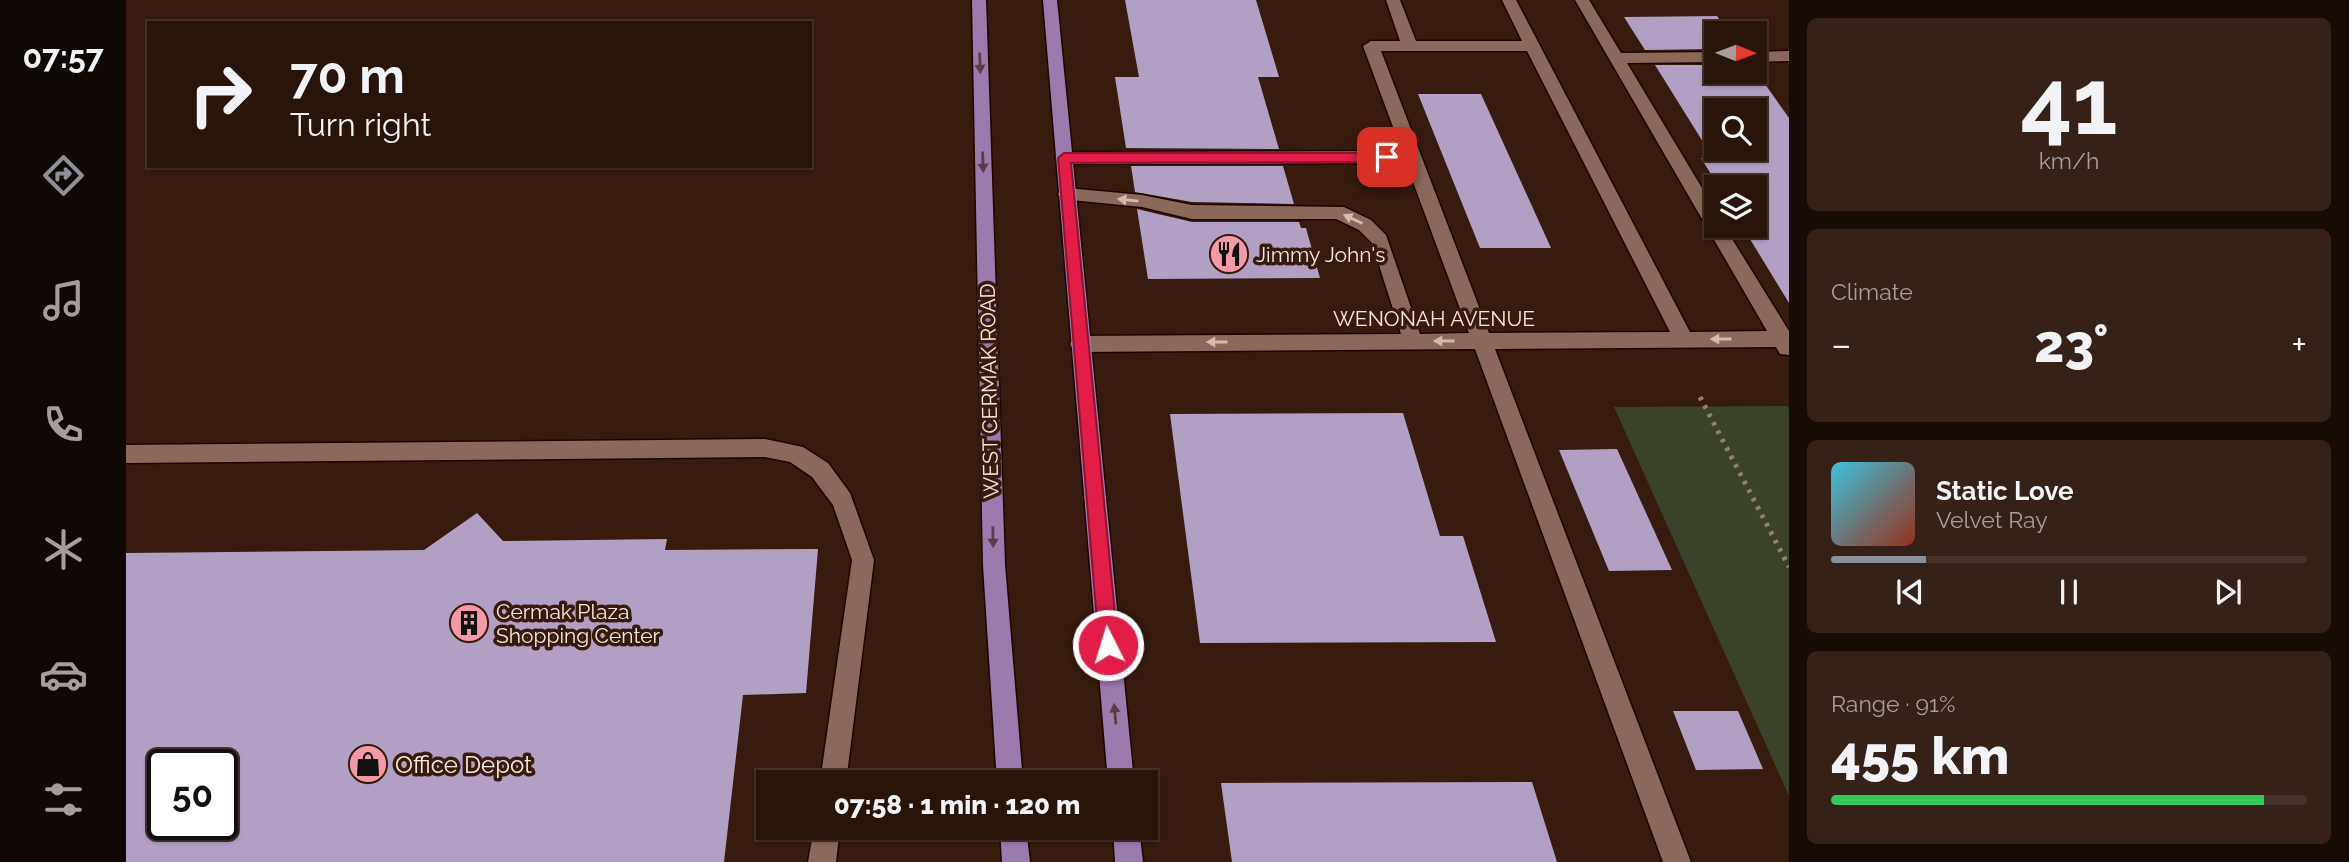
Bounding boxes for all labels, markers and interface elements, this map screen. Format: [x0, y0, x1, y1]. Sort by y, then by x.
north arrow [1704, 21, 1768, 84]
map controls [1704, 21, 1767, 238]
text: 07:57 [22, 38, 104, 75]
text: 70 m [290, 47, 405, 104]
text: 41 [2021, 48, 2117, 155]
icon: right [175, 49, 266, 140]
one-way arrow [975, 52, 986, 74]
button: search [1704, 98, 1767, 161]
text: Turn right [290, 106, 431, 143]
pin [1357, 127, 1417, 187]
icon: arrive [1368, 138, 1406, 176]
text: km/h [2039, 147, 2099, 174]
icon: directions [39, 151, 88, 200]
one-way arrow [978, 152, 989, 174]
button: layers [1704, 175, 1767, 238]
one-way arrow [1117, 194, 1139, 205]
one-way arrow [1343, 213, 1363, 225]
restaurant icon: Jimmy John's [1208, 233, 1250, 275]
place label: Jimmy John's [1256, 242, 1385, 267]
icon: music [39, 276, 88, 325]
text: Climate [1831, 278, 1913, 305]
street label: WEST CERMAK ROAD [975, 283, 1003, 499]
street label: WENONAH AVENUE [1333, 306, 1535, 331]
text: 23° [2034, 313, 2108, 374]
text: − [1831, 322, 1851, 367]
text: + [2291, 322, 2307, 367]
one-way arrow [1710, 333, 1732, 345]
one-way arrow [1433, 335, 1455, 347]
one-way arrow [1206, 337, 1228, 348]
icon: phone [39, 400, 88, 449]
text: Static Love [1936, 476, 2074, 506]
text: Velvet Ray [1936, 506, 2048, 533]
icon: climate [39, 525, 88, 574]
one-way arrow [987, 526, 999, 548]
icon: previous [1891, 573, 1929, 611]
icon: pause [2050, 573, 2088, 611]
icon: next [2209, 573, 2247, 611]
place label: Cermak Plaza Shopping Center [496, 599, 661, 648]
building icon: Cermak Plaza Shopping Center [448, 602, 490, 644]
position arrow [1071, 608, 1145, 682]
icon: car [39, 650, 88, 699]
text: Range · 91% [1831, 690, 1955, 717]
one-way arrow [1109, 703, 1120, 725]
text: 455 km [1831, 725, 2009, 786]
shop icon: Office Depot [347, 743, 389, 785]
speed limit sign: 50 [147, 749, 238, 840]
place label: Office Depot [395, 750, 532, 779]
icon: filters [39, 775, 88, 824]
text: 07:58 · 1 min · 120 m [834, 790, 1080, 820]

